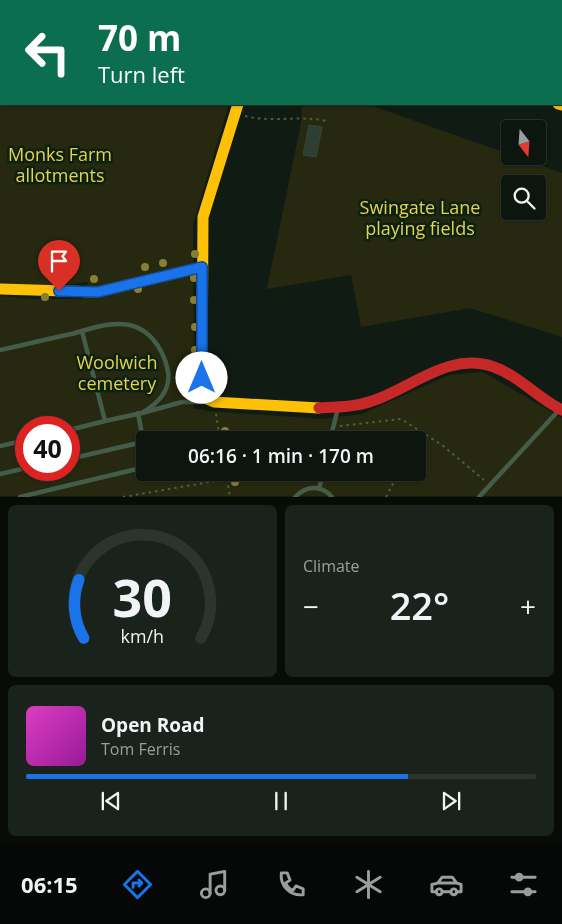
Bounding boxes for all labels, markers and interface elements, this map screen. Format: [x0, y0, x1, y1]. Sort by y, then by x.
text: 70 m [98, 14, 181, 61]
icon: left [15, 20, 80, 85]
text: Turn left [98, 59, 185, 89]
north arrow [501, 120, 546, 165]
map controls [501, 120, 546, 220]
park label: Monks Farm allotments [8, 142, 112, 187]
button: search [501, 175, 546, 220]
park label: Swingate Lane playing fields [360, 195, 480, 240]
pin [38, 240, 80, 291]
icon: arrive [45, 247, 73, 275]
park label: Woolwich cemetery [77, 350, 157, 395]
position arrow [175, 351, 227, 403]
speed limit sign: 40 [15, 416, 80, 481]
text: 06:16 · 1 min · 170 m [188, 443, 374, 469]
text: Climate [303, 555, 360, 577]
text: 30 [113, 561, 172, 632]
text: 22° [390, 579, 449, 631]
text: − [303, 587, 319, 625]
text: + [520, 587, 536, 625]
text: km/h [121, 624, 164, 648]
text: Open Road [101, 712, 205, 738]
text: Tom Ferris [101, 738, 180, 760]
icon: previous [97, 787, 125, 815]
icon: pause [267, 787, 295, 815]
icon: next [437, 787, 465, 815]
icon: directions [120, 867, 155, 902]
icon: music [197, 867, 232, 902]
icon: phone [274, 867, 309, 902]
icon: climate [351, 867, 386, 902]
icon: car [429, 867, 464, 902]
icon: filters [506, 867, 541, 902]
text: 06:15 [21, 869, 78, 899]

